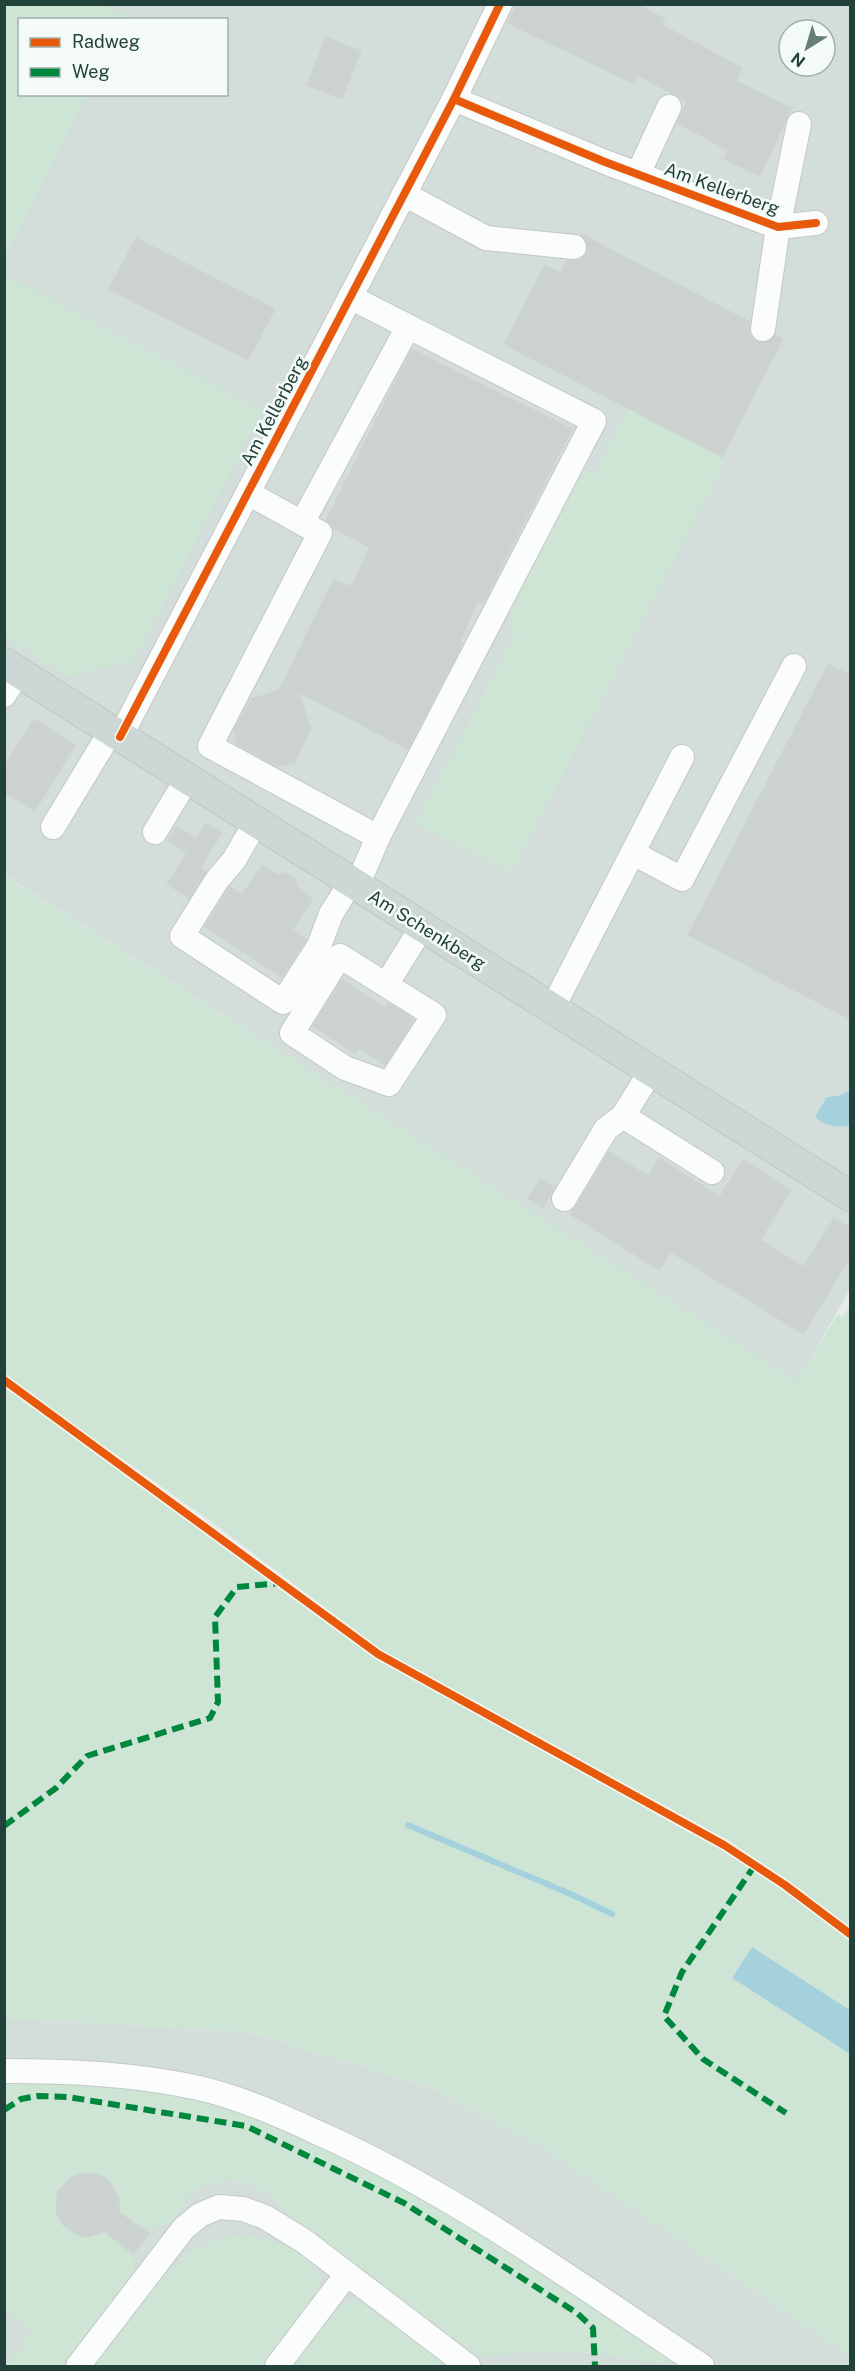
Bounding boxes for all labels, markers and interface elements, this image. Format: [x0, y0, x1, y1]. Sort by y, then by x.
legend [18, 18, 228, 96]
north arrow [777, 18, 837, 78]
text: Radweg [72, 31, 140, 52]
text: N [788, 48, 809, 71]
text: Weg [72, 61, 110, 82]
street label: Am Kellerberg [662, 158, 783, 219]
street label: Am Kellerberg [236, 352, 311, 469]
street label: Am Schenkberg [365, 885, 490, 974]

